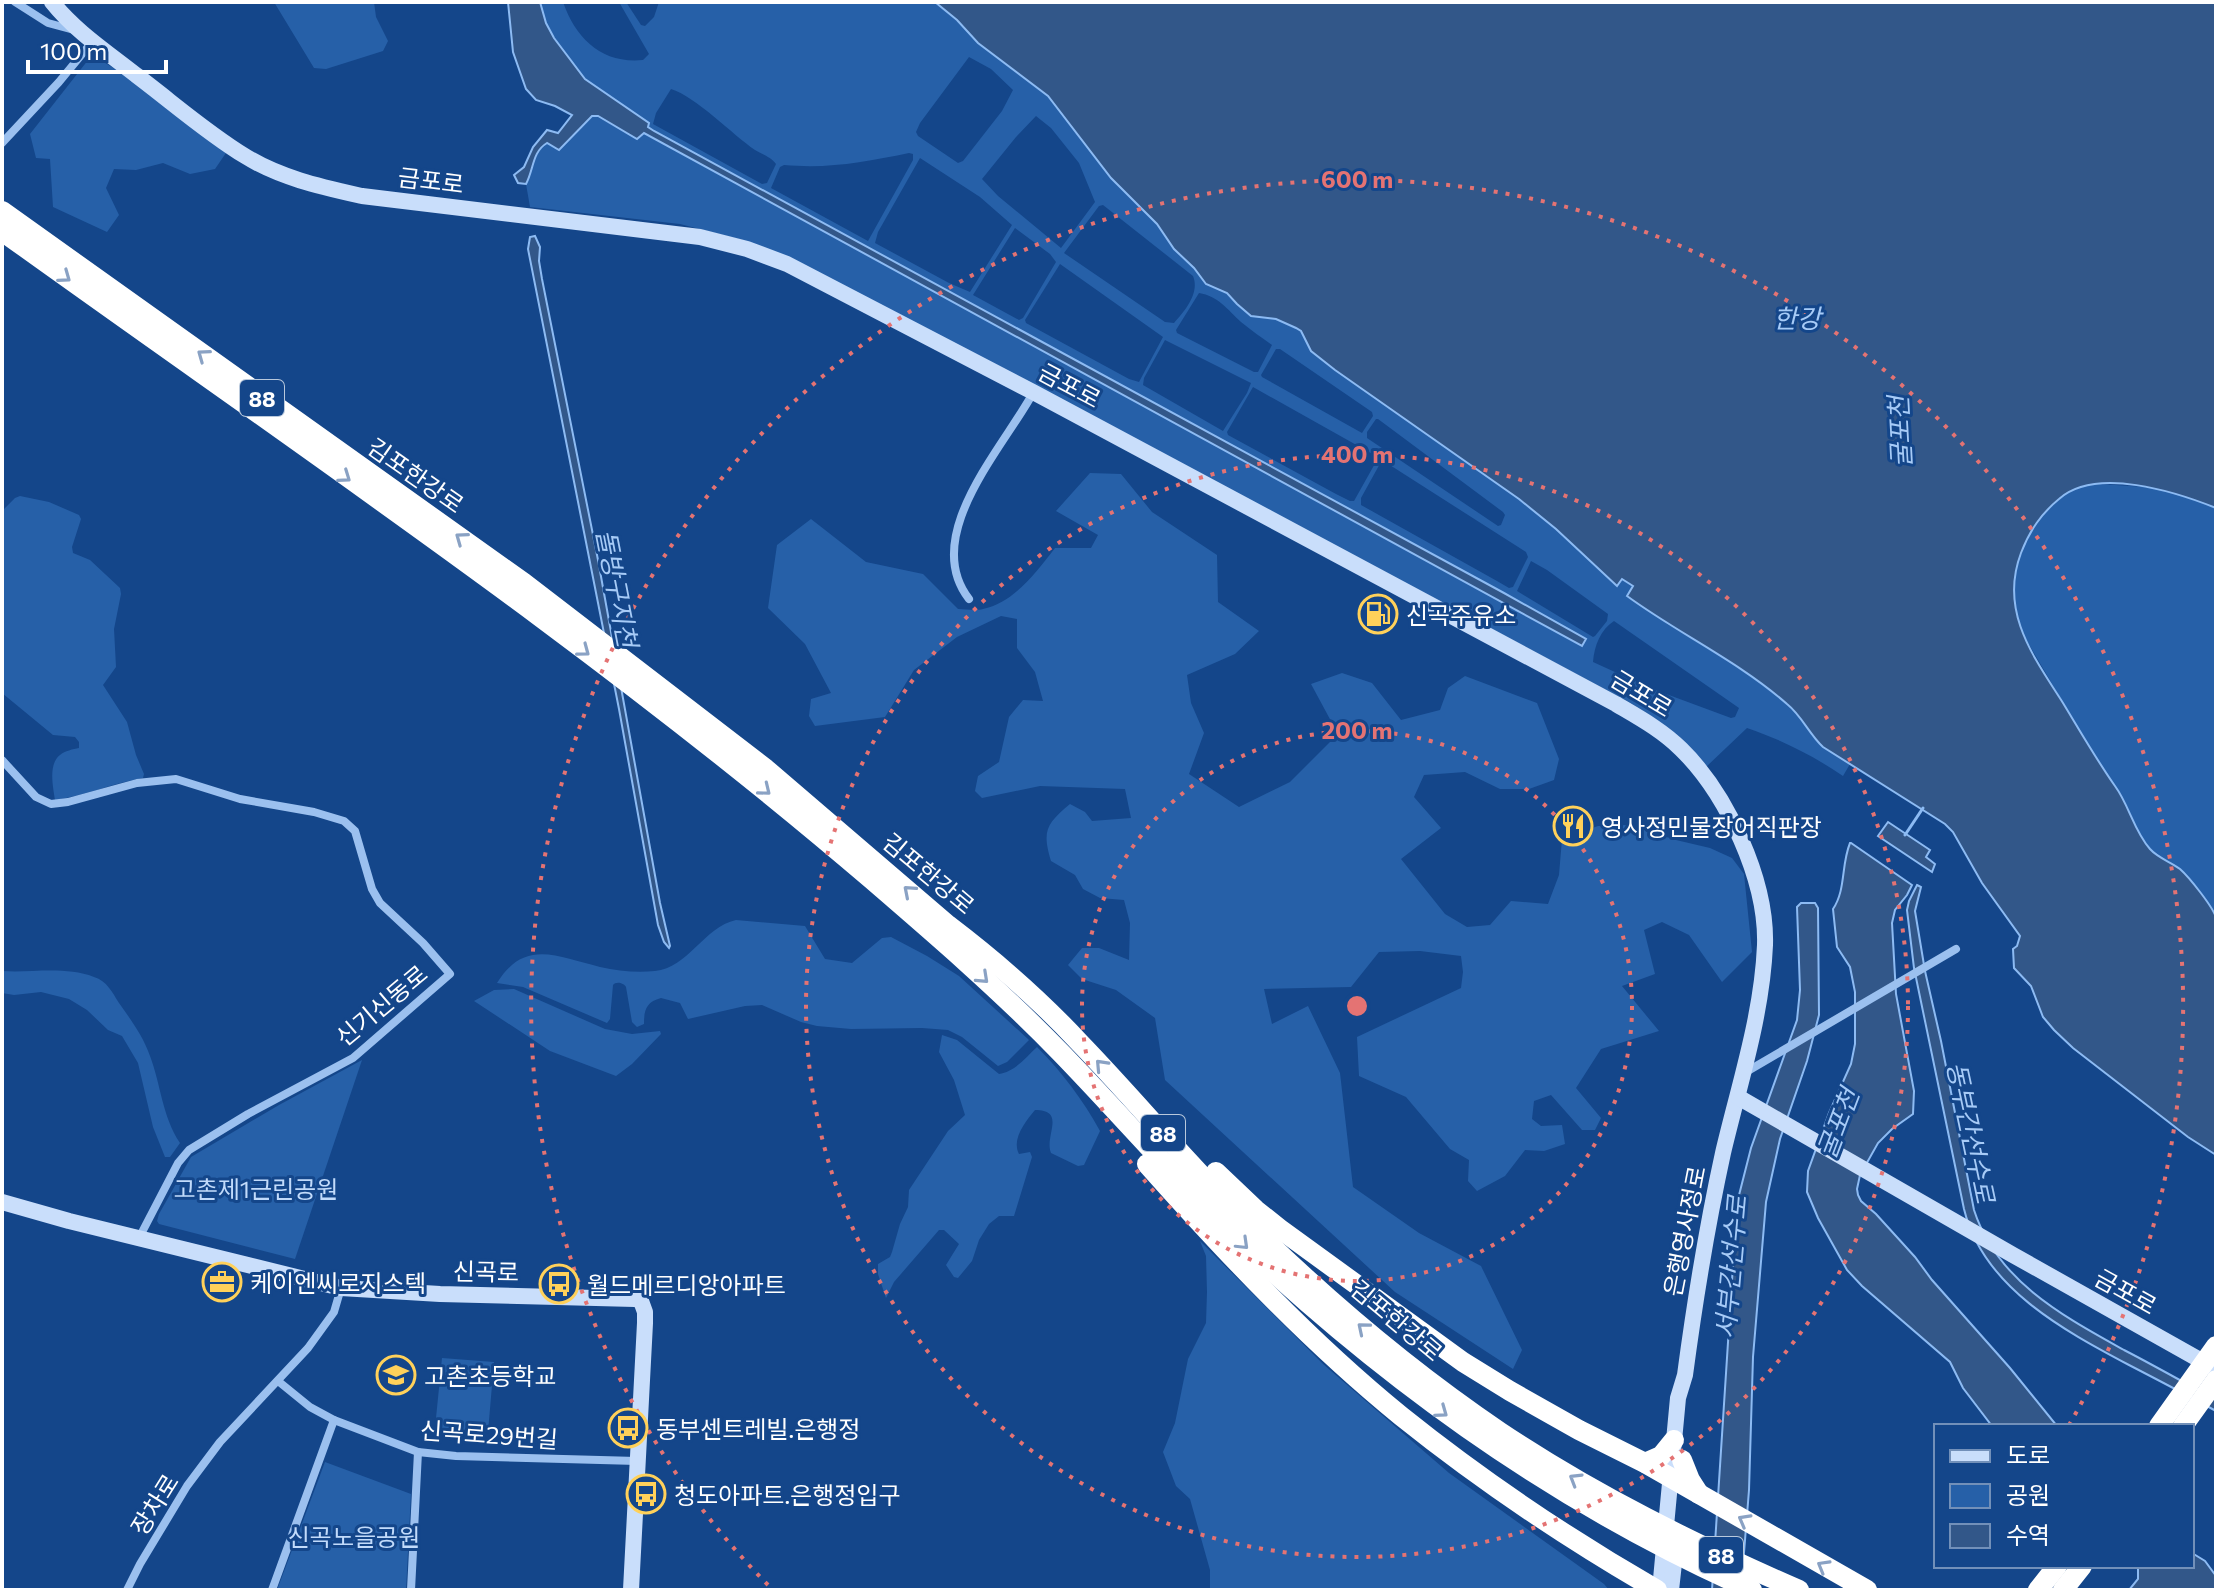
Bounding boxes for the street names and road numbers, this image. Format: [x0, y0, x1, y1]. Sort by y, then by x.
street label: 금포로 [396, 162, 466, 198]
street label: 금포로 [1034, 357, 1106, 413]
road number: 88 [240, 380, 284, 416]
street label: 김포한강로 [362, 431, 470, 519]
street label: 금포로 [1606, 664, 1678, 722]
street label: 김포한강로 [877, 826, 981, 920]
street label: 신기신동로 [329, 958, 433, 1052]
road number: 88 [1141, 1115, 1185, 1151]
street label: 은행영사정로 [1657, 1163, 1711, 1299]
street label: 신곡로 [453, 1256, 519, 1286]
street label: 금포로 [2090, 1262, 2162, 1320]
street label: 김포한강로 [1345, 1273, 1449, 1367]
street label: 신곡로29번길 [419, 1415, 559, 1453]
street label: 장차로 [124, 1468, 184, 1540]
road number: 88 [1699, 1537, 1743, 1573]

